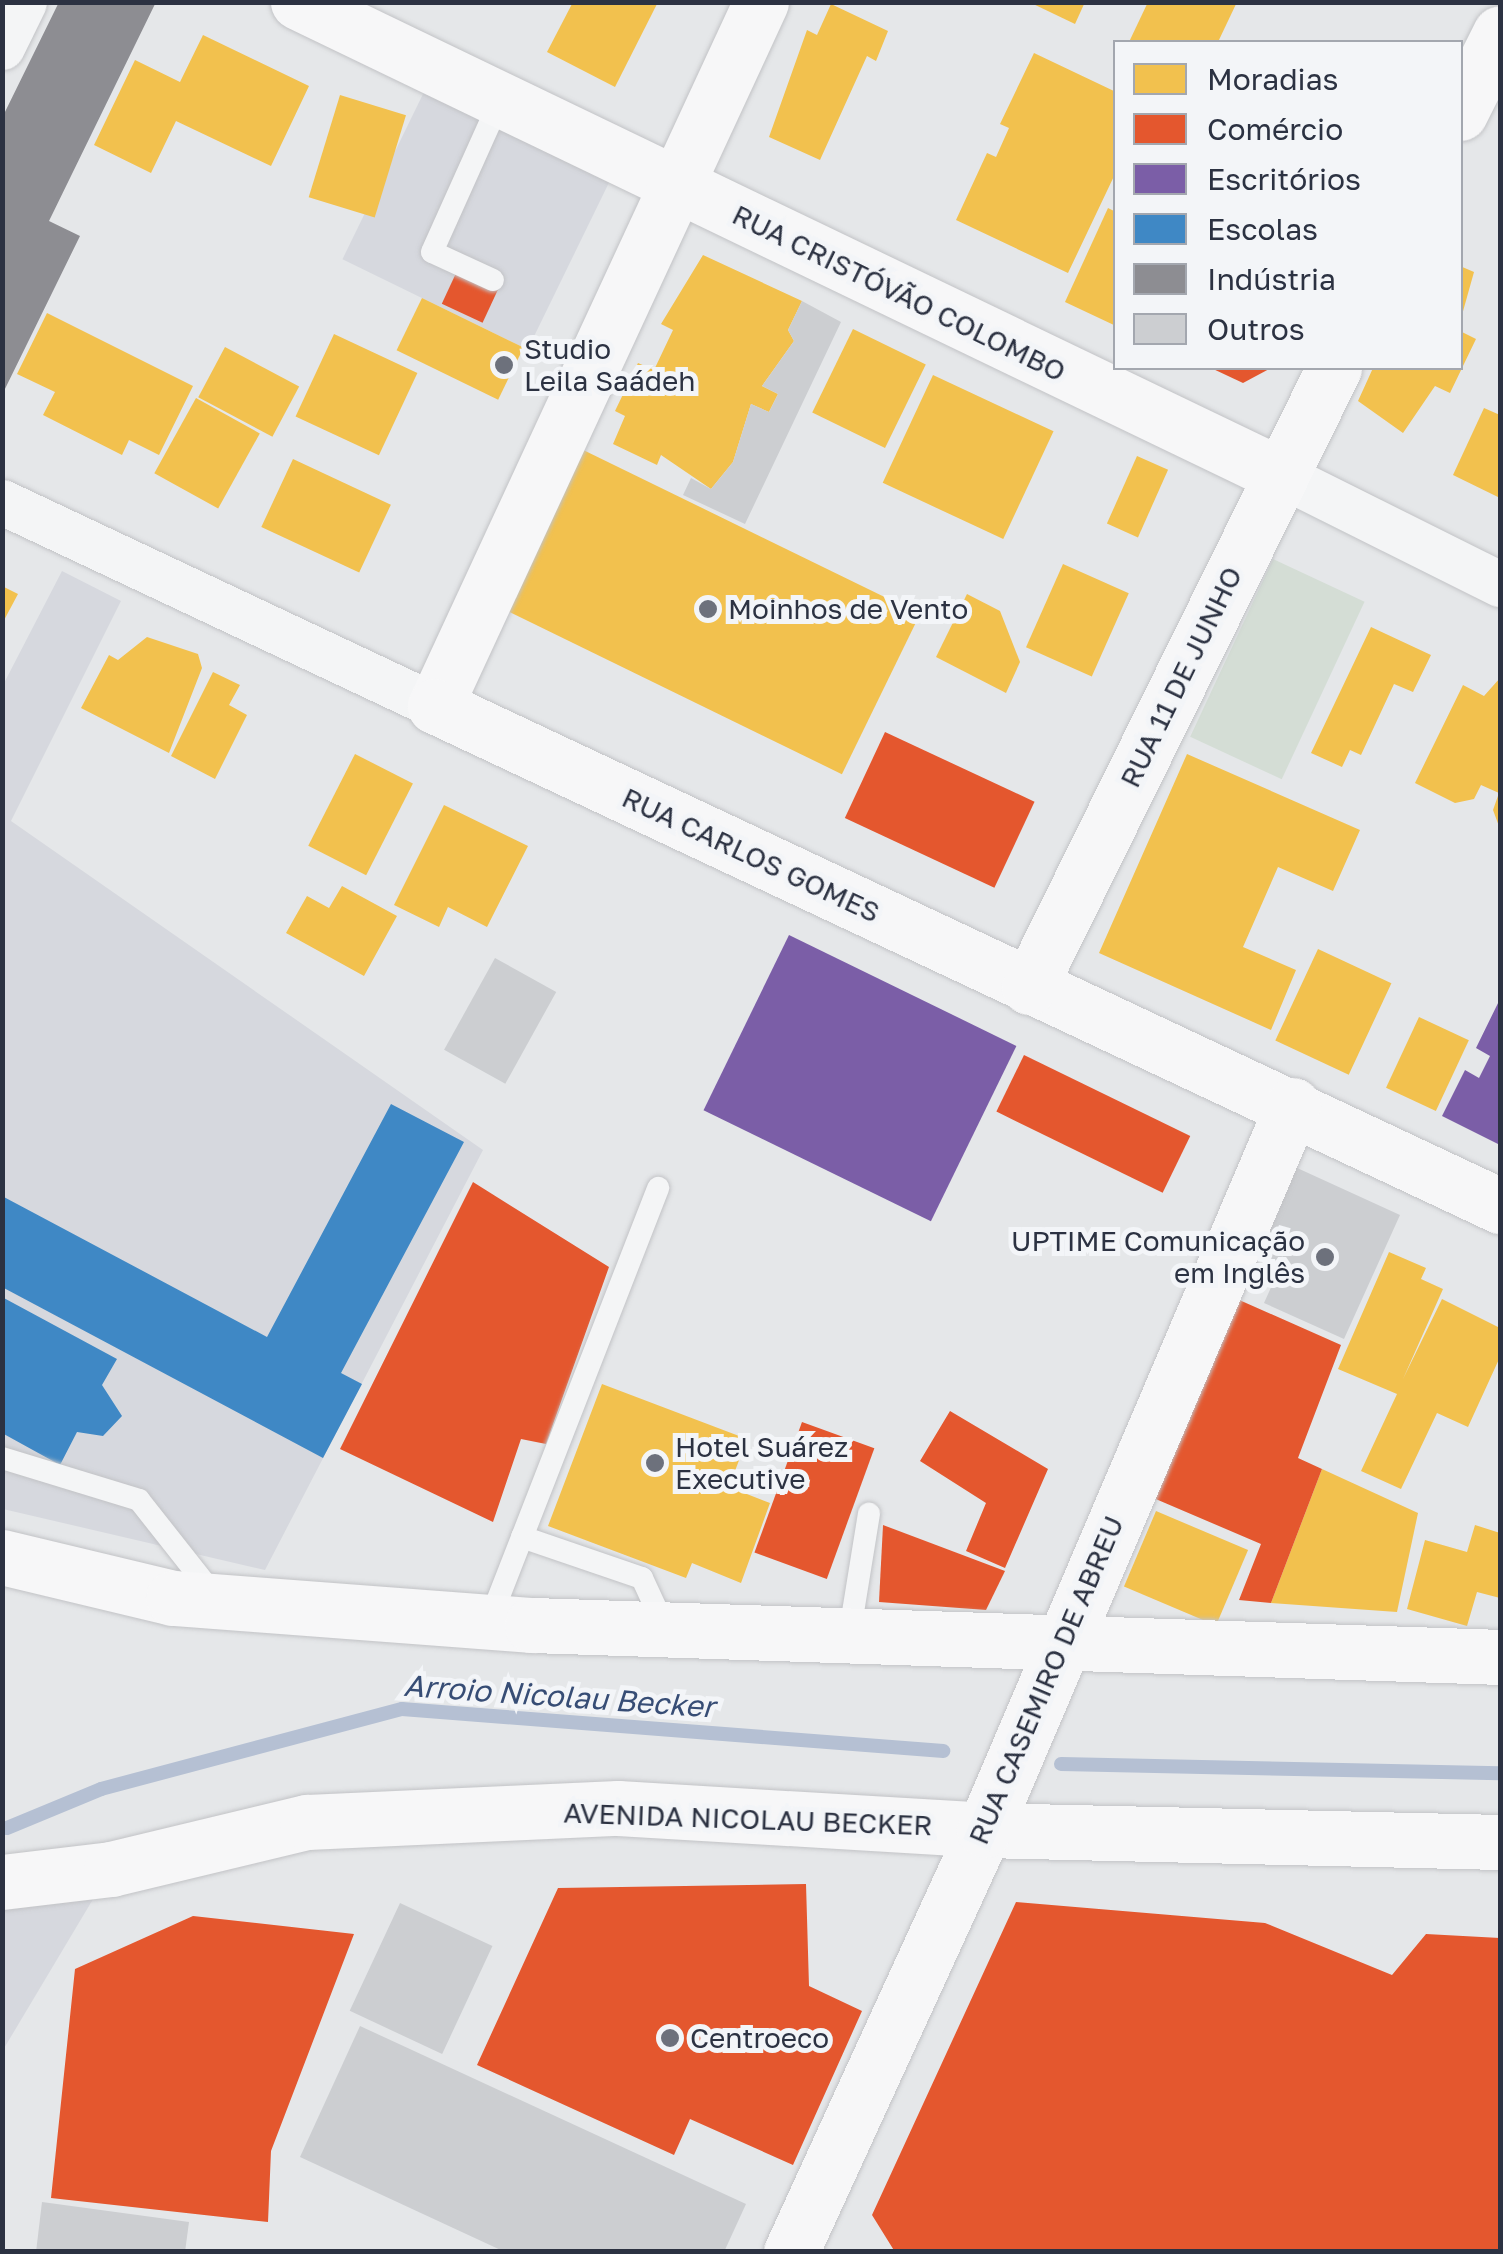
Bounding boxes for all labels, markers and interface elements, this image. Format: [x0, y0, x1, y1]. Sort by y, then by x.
legend [1113, 40, 1463, 370]
text: Moradias [1207, 61, 1339, 97]
text: Comércio [1207, 111, 1343, 147]
text: Escritórios [1207, 161, 1361, 197]
street label: RUA CRISTÓVÃO COLOMBO [727, 198, 1071, 388]
text: Escolas [1207, 211, 1318, 247]
text: Indústria [1207, 261, 1336, 297]
text: Outros [1207, 311, 1305, 347]
place label: Studio Leila Saádeh [524, 332, 695, 398]
marker: Studio Leila Saádeh [493, 354, 515, 376]
street label: RUA 11 DE JUNHO [1113, 561, 1249, 793]
place label: Moinhos de Vento [728, 592, 968, 626]
marker: Moinhos de Vento [697, 598, 719, 620]
street label: RUA CARLOS GOMES [617, 781, 885, 929]
place label: UPTIME Comunicação em Inglês [1011, 1224, 1305, 1290]
marker: UPTIME Comunicação em Inglês [1314, 1246, 1336, 1268]
place label: Hotel Suárez Executive [675, 1430, 848, 1496]
marker: Hotel Suárez Executive [644, 1452, 666, 1474]
street label: RUA CASEMIRO DE ABREU [961, 1511, 1131, 1849]
water label: Arroio Nicolau Becker [402, 1667, 716, 1725]
street label: AVENIDA NICOLAU BECKER [563, 1796, 933, 1842]
place label: Centroeco [690, 2021, 829, 2055]
marker: Centroeco [659, 2027, 681, 2049]

